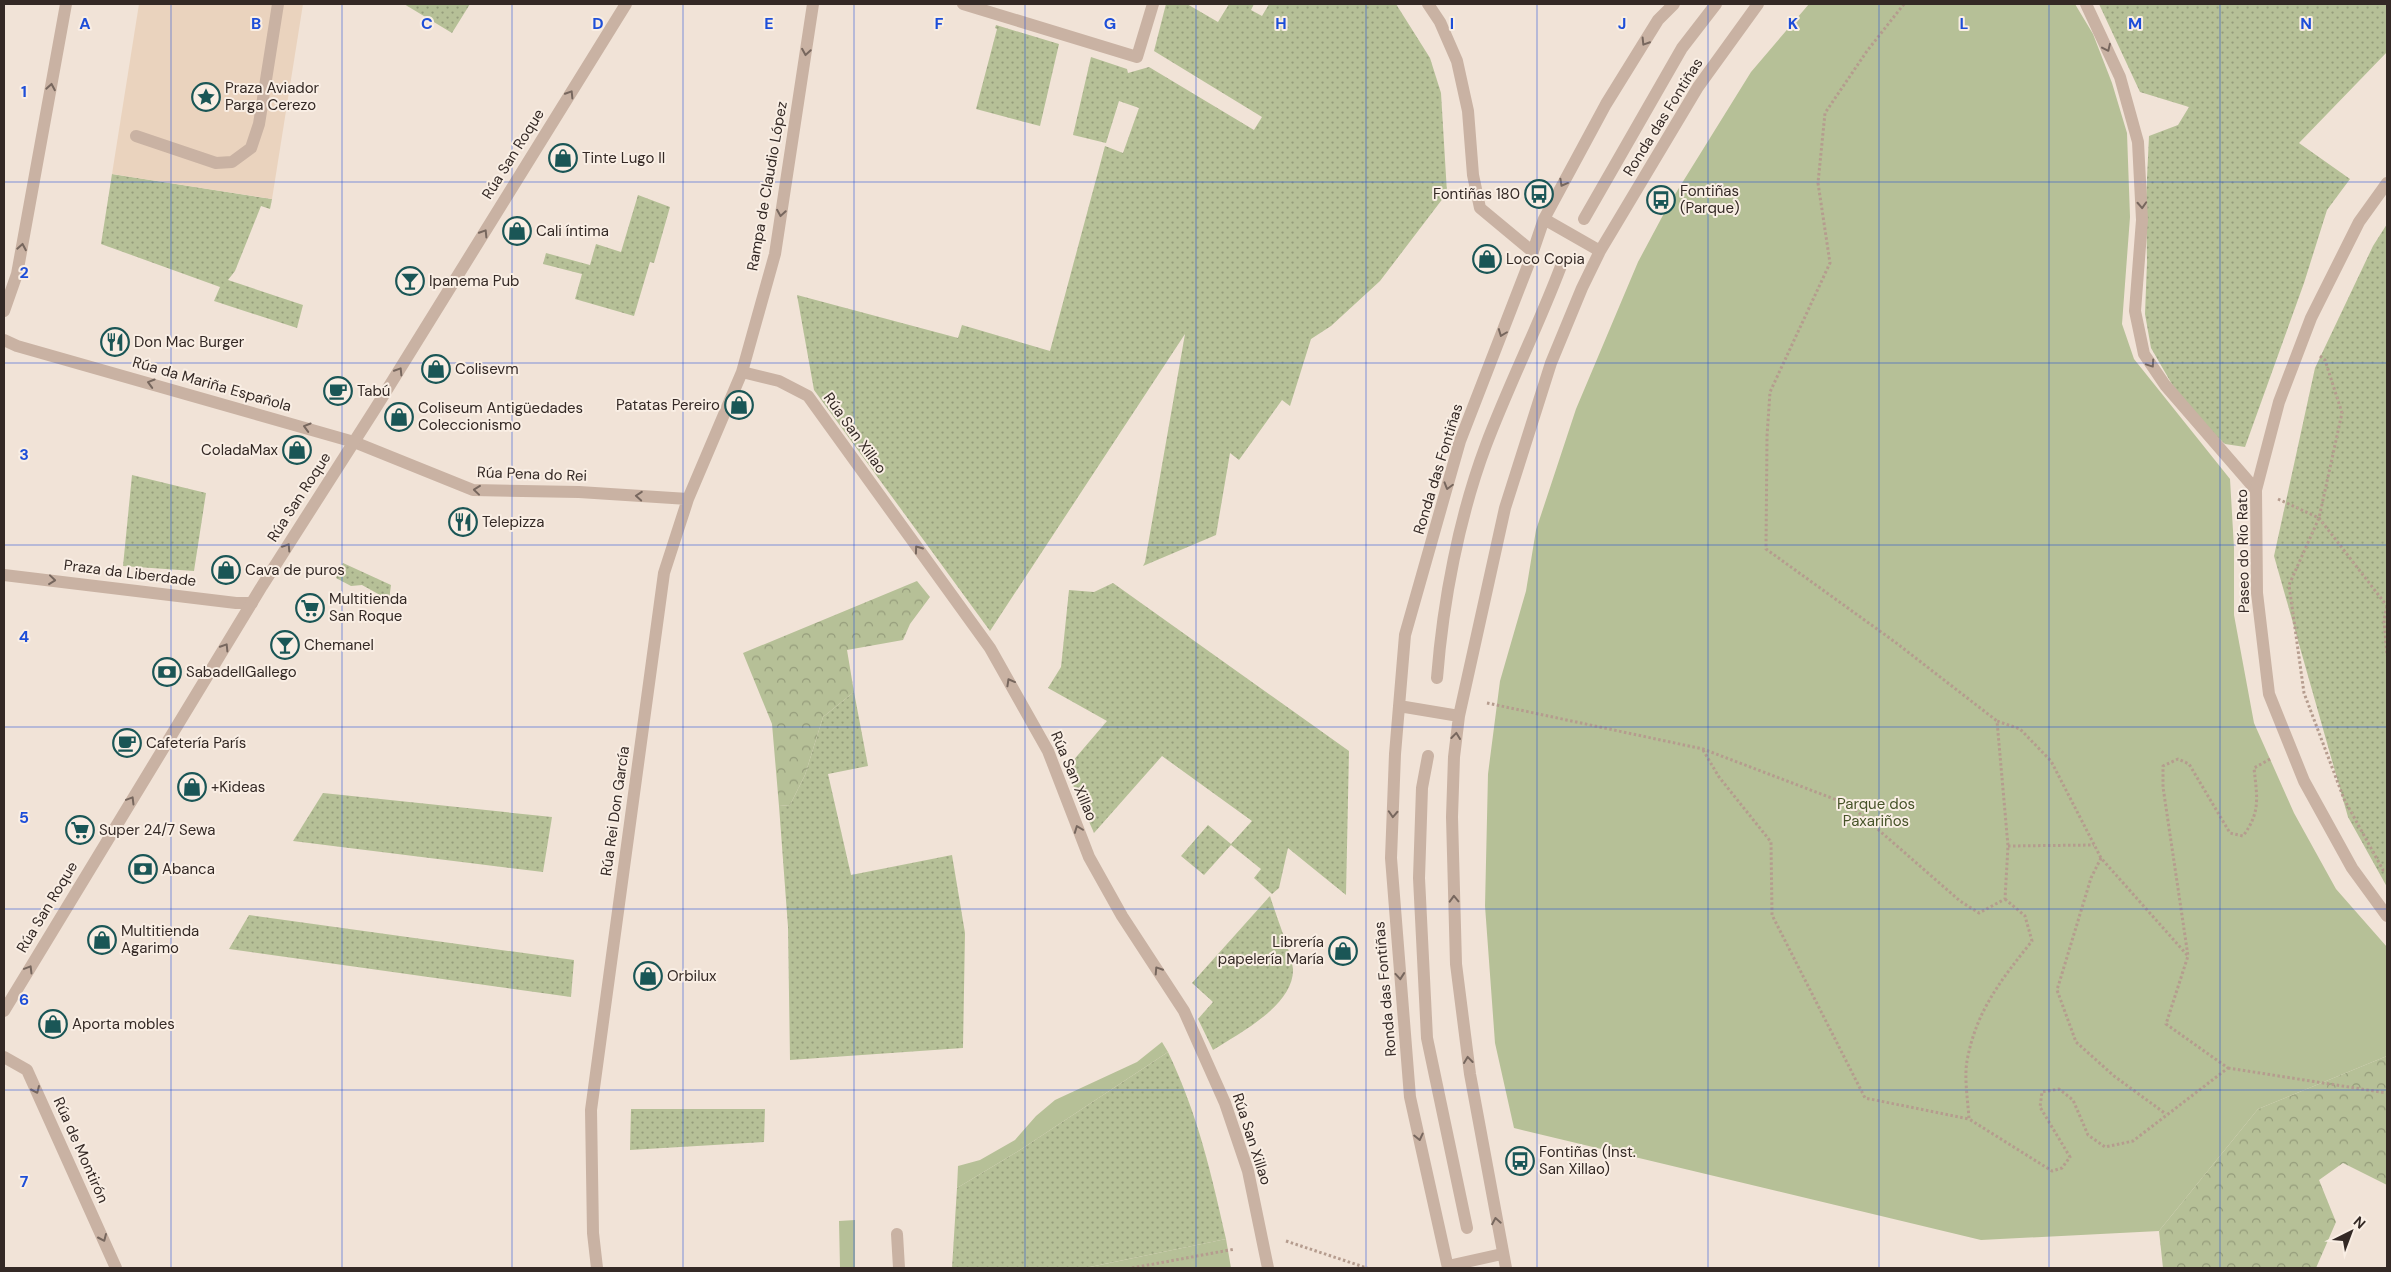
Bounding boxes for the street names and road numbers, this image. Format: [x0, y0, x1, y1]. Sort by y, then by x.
street label: Ronda das Fontiñas [1619, 54, 1707, 180]
street label: Rampa de Claudio López [742, 100, 792, 272]
street label: Rúa San Roque [477, 105, 549, 203]
street label: Rúa da Mariña Española [130, 352, 294, 416]
street label: Rúa San Xillao [819, 388, 891, 478]
street label: Ronda das Fontiñas [1409, 401, 1467, 537]
street label: Rúa San Roque [263, 448, 335, 546]
street label: Rúa Pena do Rei [477, 462, 587, 486]
street label: Paseo do Río Rato [2232, 489, 2254, 613]
street label: Praza da Liberdade [63, 555, 197, 591]
street label: Rúa San Xillao [1046, 728, 1102, 824]
street label: Rúa Rei Don García [596, 745, 634, 877]
street label: Rúa San Roque [12, 858, 82, 956]
street label: Ronda das Fontiñas [1369, 921, 1401, 1057]
street label: Rúa San Xillao [1228, 1090, 1276, 1188]
street label: Rúa de Montirón [49, 1094, 113, 1206]

